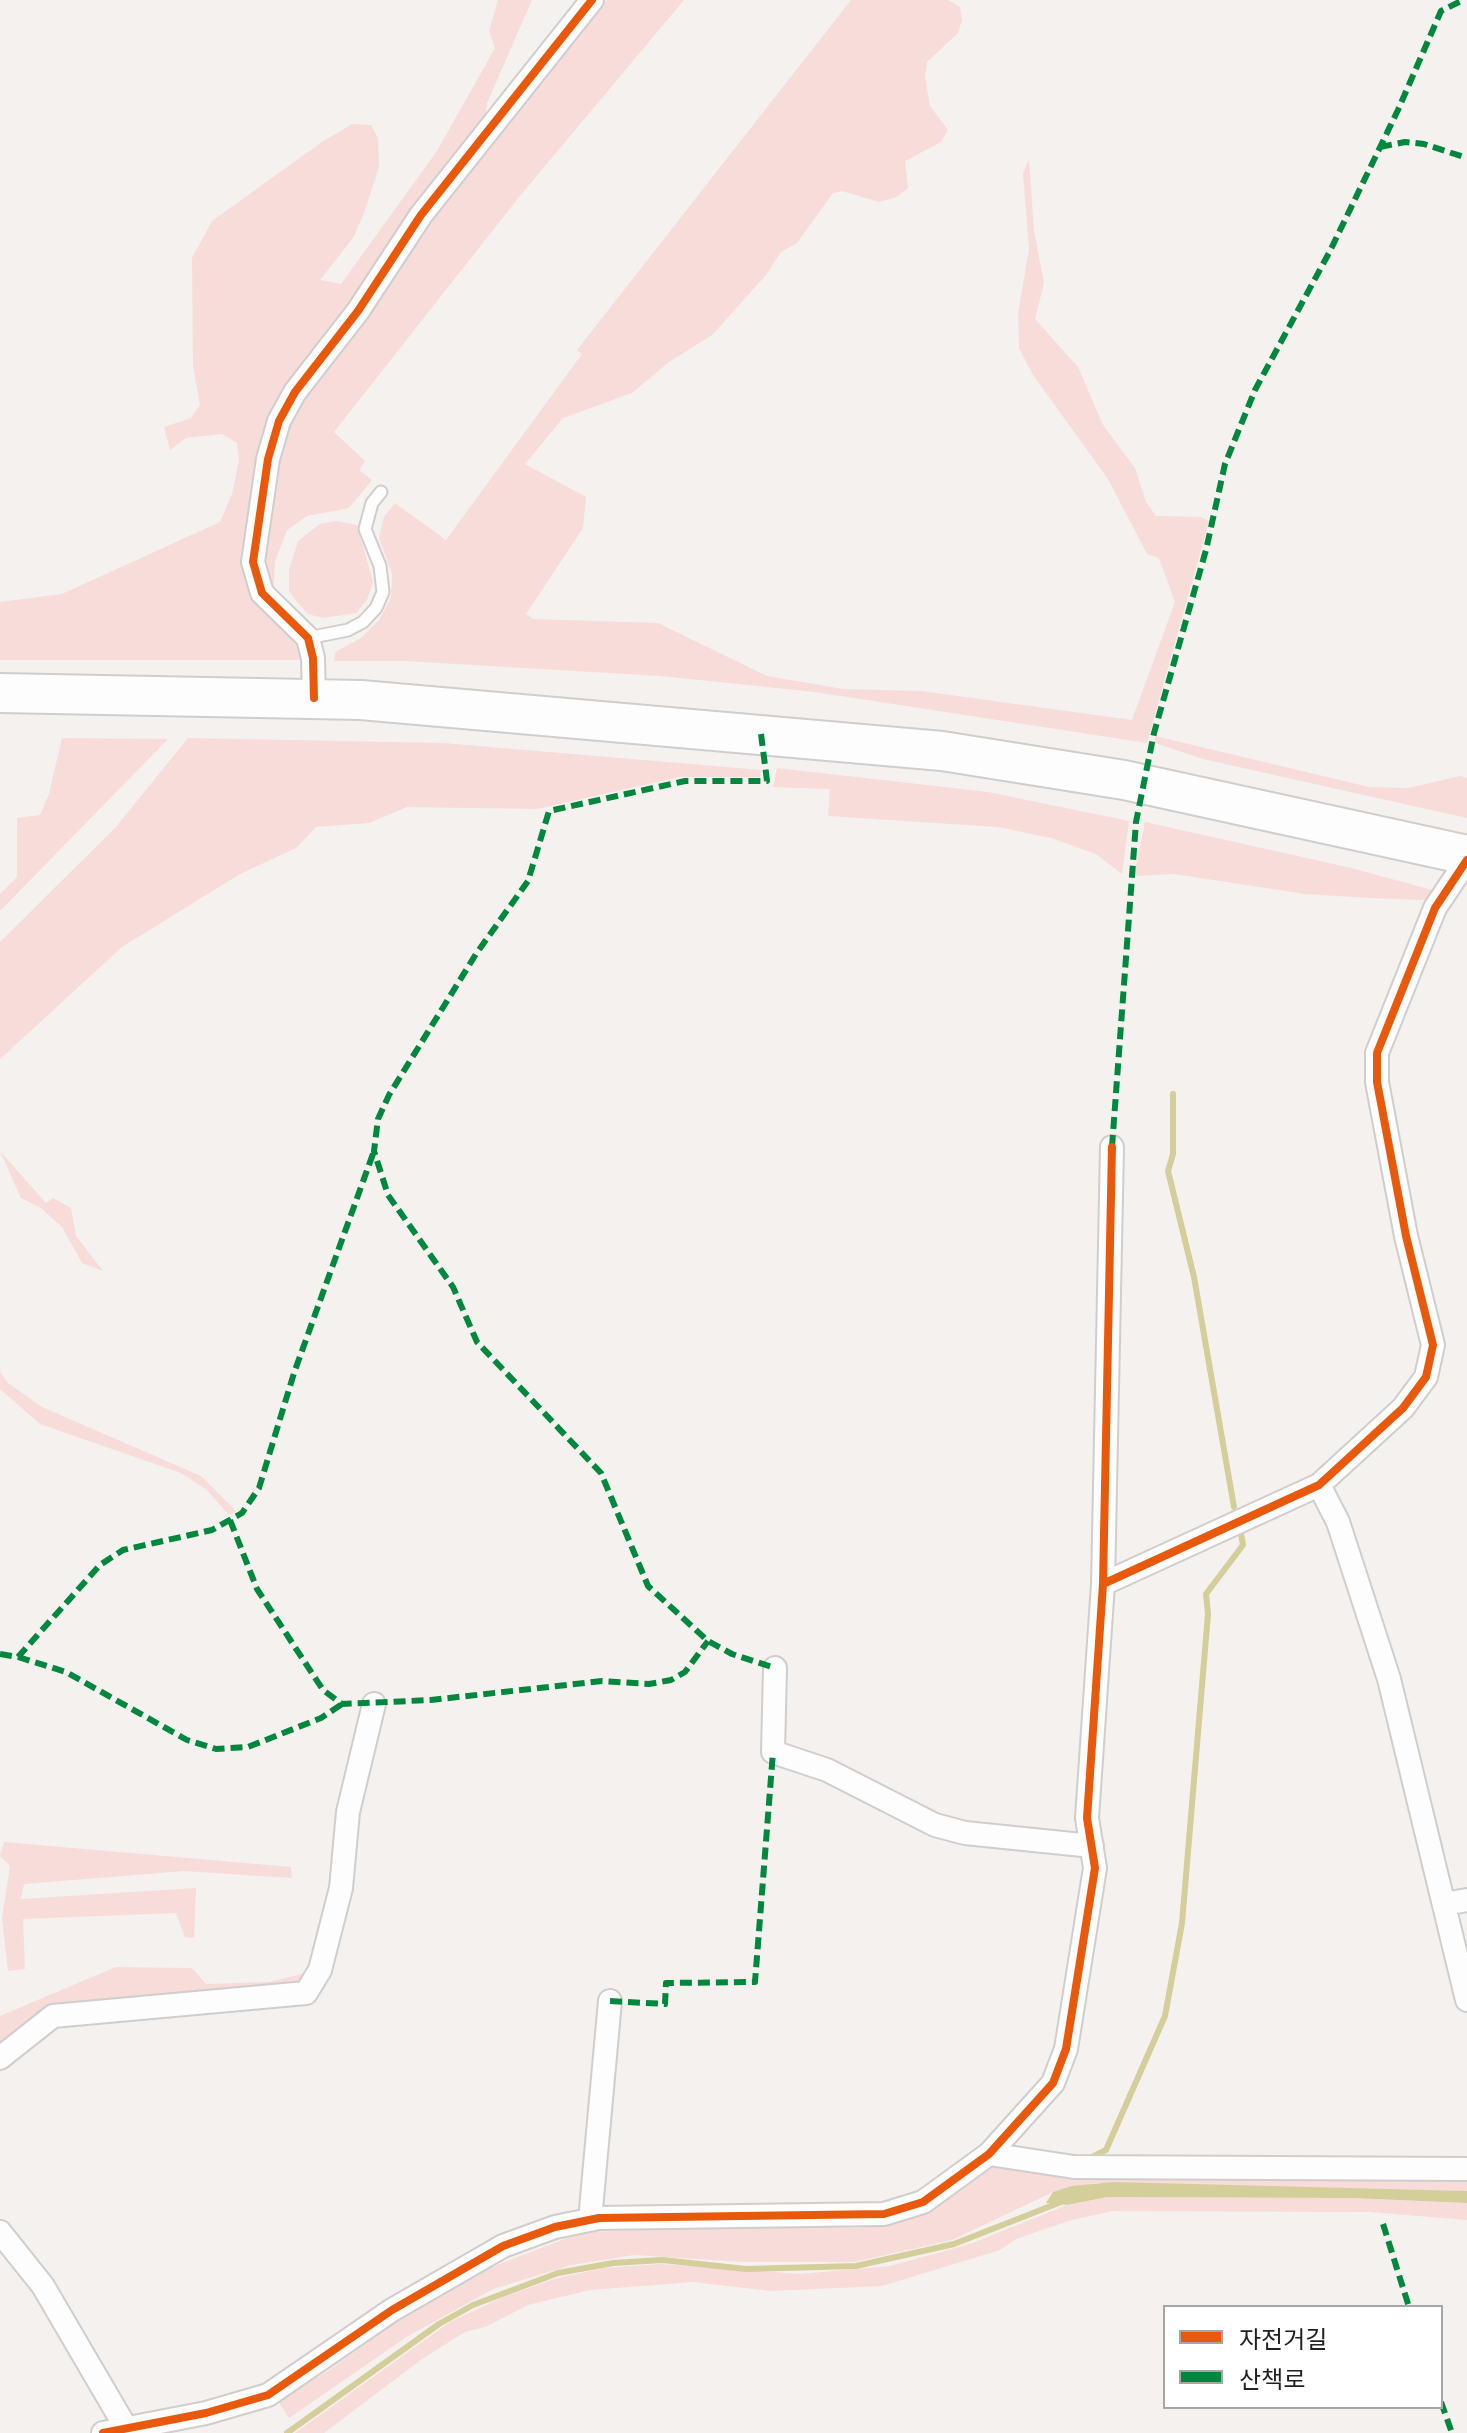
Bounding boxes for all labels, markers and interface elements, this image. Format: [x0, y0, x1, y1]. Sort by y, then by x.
legend [1163, 2305, 1443, 2409]
text: 자전거길 [1239, 2325, 1327, 2354]
text: 산책로 [1239, 2365, 1305, 2394]

